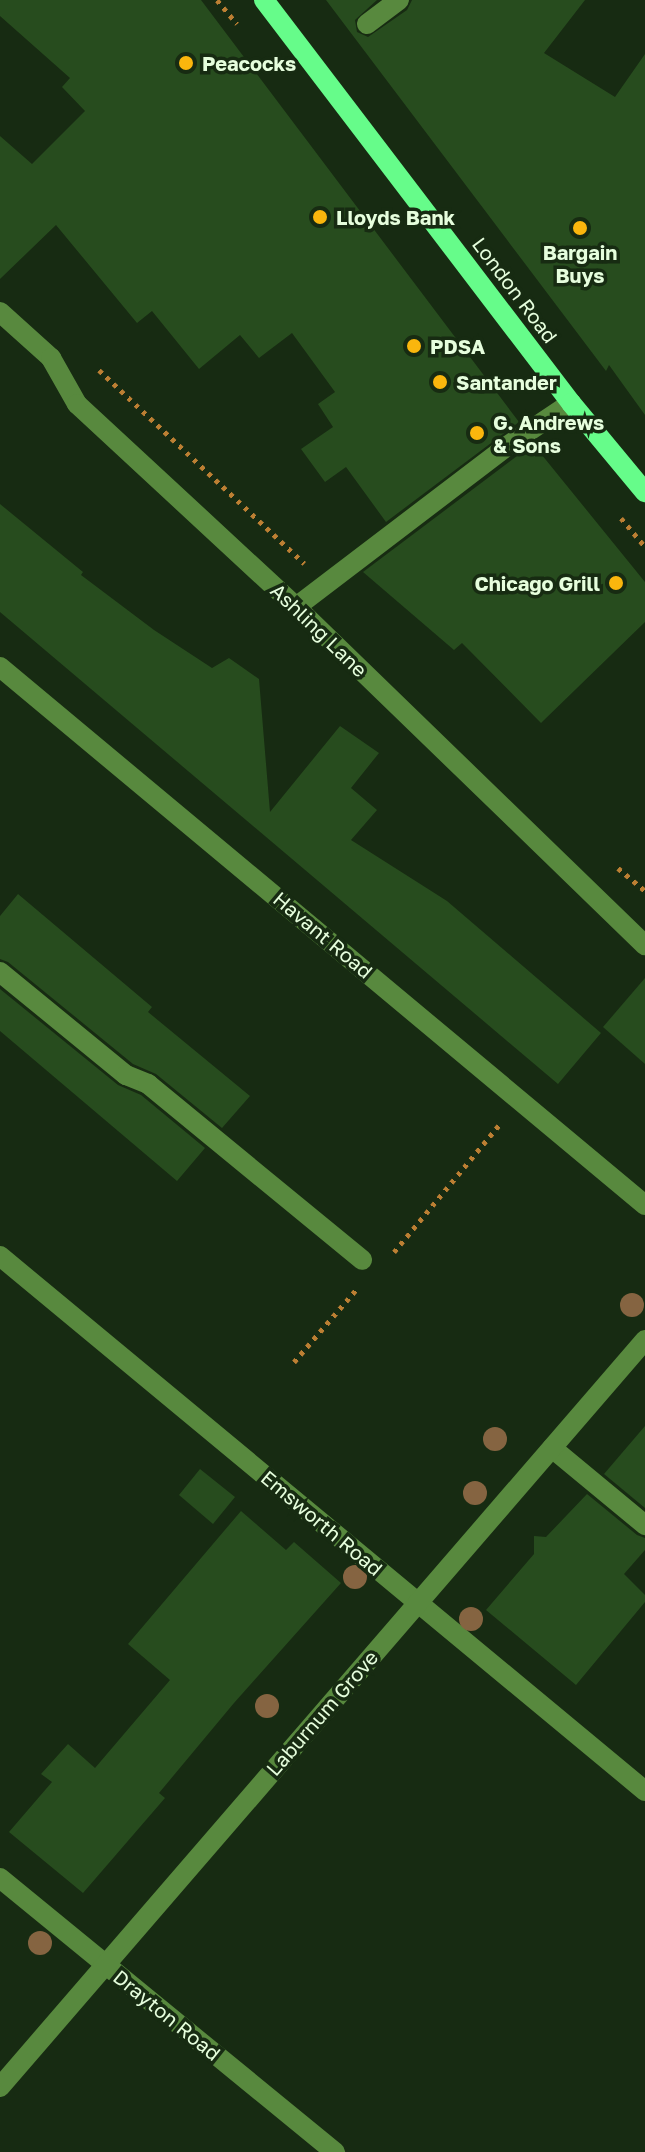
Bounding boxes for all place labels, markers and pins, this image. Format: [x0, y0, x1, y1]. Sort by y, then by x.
place label: Peacocks [202, 51, 296, 75]
marker: Peacocks [177, 54, 195, 72]
place label: Lloyds Bank [336, 205, 455, 229]
marker: Lloyds Bank [311, 208, 329, 226]
marker: Bargain Buys [571, 219, 589, 237]
place label: Bargain Buys [543, 240, 617, 287]
place label: PDSA [430, 334, 485, 358]
marker: PDSA [405, 337, 423, 355]
place label: Santander [456, 370, 557, 394]
marker: Santander [431, 373, 449, 391]
place label: G. Andrews & Sons [493, 410, 604, 457]
marker: G. Andrews & Sons [468, 424, 486, 442]
place label: Chicago Grill [474, 571, 600, 595]
marker: Chicago Grill [607, 574, 625, 592]

